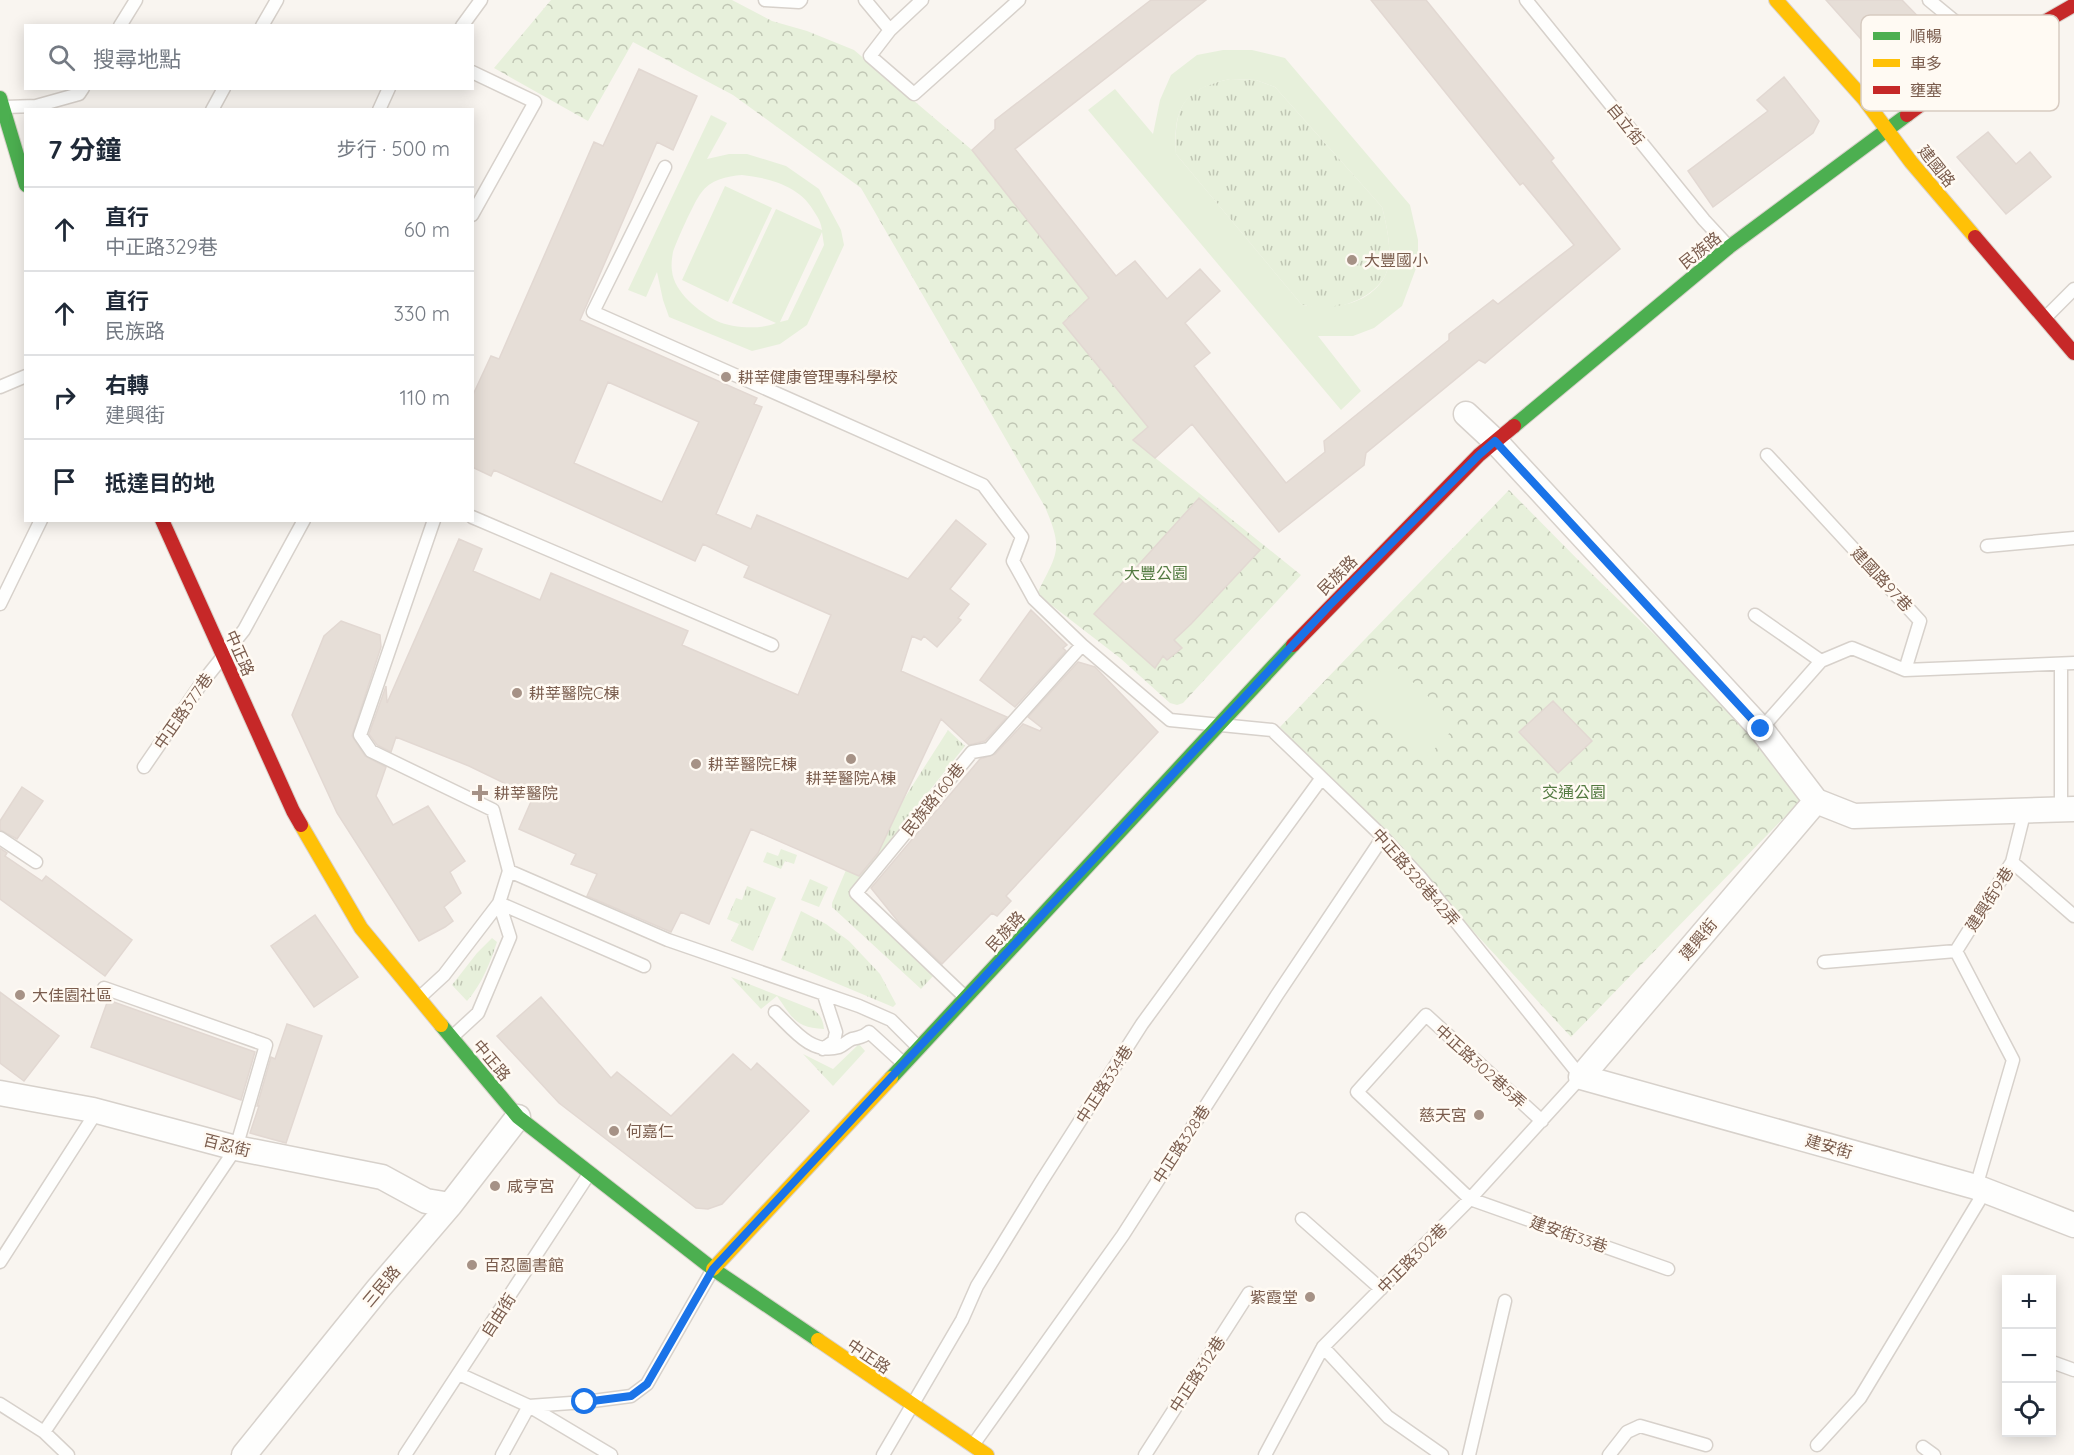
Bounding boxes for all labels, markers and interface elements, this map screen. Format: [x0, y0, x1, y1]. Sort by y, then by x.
legend [1861, 15, 2059, 111]
search box [24, 24, 474, 90]
text: 順暢 [1910, 26, 1942, 46]
icon: search [45, 41, 78, 74]
text: 搜尋地點 [93, 45, 181, 73]
text: 車多 [1910, 53, 1942, 73]
text: 壅塞 [1910, 80, 1942, 100]
street label: 自立街 [1603, 99, 1649, 149]
text: 7 分鐘 [48, 133, 122, 166]
text: 步行 · 500 m [337, 136, 450, 161]
street label: 建國路 [1914, 141, 1960, 191]
text: 直行 [105, 203, 149, 231]
icon: ahead [48, 213, 81, 246]
text: 60 m [404, 217, 450, 242]
street label: 民族路 [1675, 227, 1725, 273]
text: 中正路329巷 [105, 234, 218, 259]
place label: 大豐國小 [1364, 250, 1428, 270]
marker: 大豐國小 [1345, 253, 1359, 267]
text: 直行 [105, 287, 149, 315]
icon: ahead [48, 297, 81, 330]
text: 330 m [393, 301, 450, 326]
text: 民族路 [105, 318, 165, 343]
place label: 耕莘健康管理專科學校 [738, 367, 898, 387]
marker: 耕莘健康管理專科學校 [719, 370, 733, 384]
text: 右轉 [105, 371, 149, 399]
icon: right [48, 381, 81, 414]
text: 110 m [400, 385, 450, 410]
text: 建興街 [105, 402, 165, 427]
icon: arrive [48, 465, 81, 498]
text: 抵達目的地 [105, 469, 215, 497]
street label: 建國路97巷 [1847, 543, 1917, 615]
street label: 民族路 [1313, 551, 1361, 599]
park label: 大豐公園 [1124, 563, 1188, 583]
street label: 中正路 [221, 627, 259, 679]
street label: 中正路377巷 [149, 669, 217, 753]
place label: 耕莘醫院C棟 [529, 683, 619, 703]
marker: 耕莘醫院C棟 [510, 686, 524, 700]
route end [1747, 715, 1773, 741]
marker: 耕莘醫院A棟 [844, 752, 858, 766]
place label: 耕莘醫院E棟 [708, 754, 797, 774]
marker: 耕莘醫院E棟 [689, 757, 703, 771]
street label: 民族路160巷 [898, 758, 968, 840]
place label: 耕莘醫院A棟 [806, 768, 896, 788]
park label: 交通公園 [1542, 782, 1606, 802]
place label: 耕莘醫院 [494, 783, 558, 803]
marker: 耕莘醫院 [471, 784, 489, 802]
street label: 中正路328巷42弄 [1368, 824, 1464, 930]
street label: 建興街9巷 [1961, 863, 2017, 935]
street label: 民族路 [981, 907, 1029, 955]
street label: 建興街 [1675, 914, 1721, 964]
place label: 大佳園社區 [32, 985, 112, 1005]
marker: 大佳園社區 [13, 988, 27, 1002]
street label: 中正路302巷5弄 [1431, 1020, 1531, 1112]
street label: 中正路 [469, 1035, 515, 1085]
street label: 中正路334巷 [1071, 1041, 1137, 1127]
street label: 中正路328巷 [1148, 1101, 1214, 1187]
place label: 慈天宮 [1419, 1105, 1467, 1125]
marker: 慈天宮 [1472, 1108, 1486, 1122]
place label: 何嘉仁 [626, 1121, 674, 1141]
marker: 何嘉仁 [607, 1124, 621, 1138]
street label: 百忍街 [201, 1129, 253, 1161]
street label: 建安街 [1803, 1130, 1855, 1162]
place label: 咸亨宮 [507, 1176, 555, 1196]
marker: 咸亨宮 [488, 1179, 502, 1193]
street label: 建安街33巷 [1528, 1211, 1610, 1257]
street label: 中正路302巷 [1373, 1219, 1451, 1297]
place label: 百忍圖書館 [484, 1255, 564, 1275]
marker: 百忍圖書館 [465, 1258, 479, 1272]
street label: 三民路 [358, 1261, 404, 1311]
map controls [2002, 1275, 2056, 1437]
button: + [2002, 1275, 2056, 1329]
place label: 紫霞堂 [1250, 1287, 1298, 1307]
street label: 自由街 [477, 1289, 519, 1341]
marker: 紫霞堂 [1303, 1290, 1317, 1304]
button: − [2002, 1329, 2056, 1383]
street label: 中正路312巷 [1165, 1332, 1229, 1416]
street label: 中正路 [844, 1334, 894, 1378]
button: locate [2002, 1383, 2056, 1437]
route start [571, 1388, 597, 1414]

